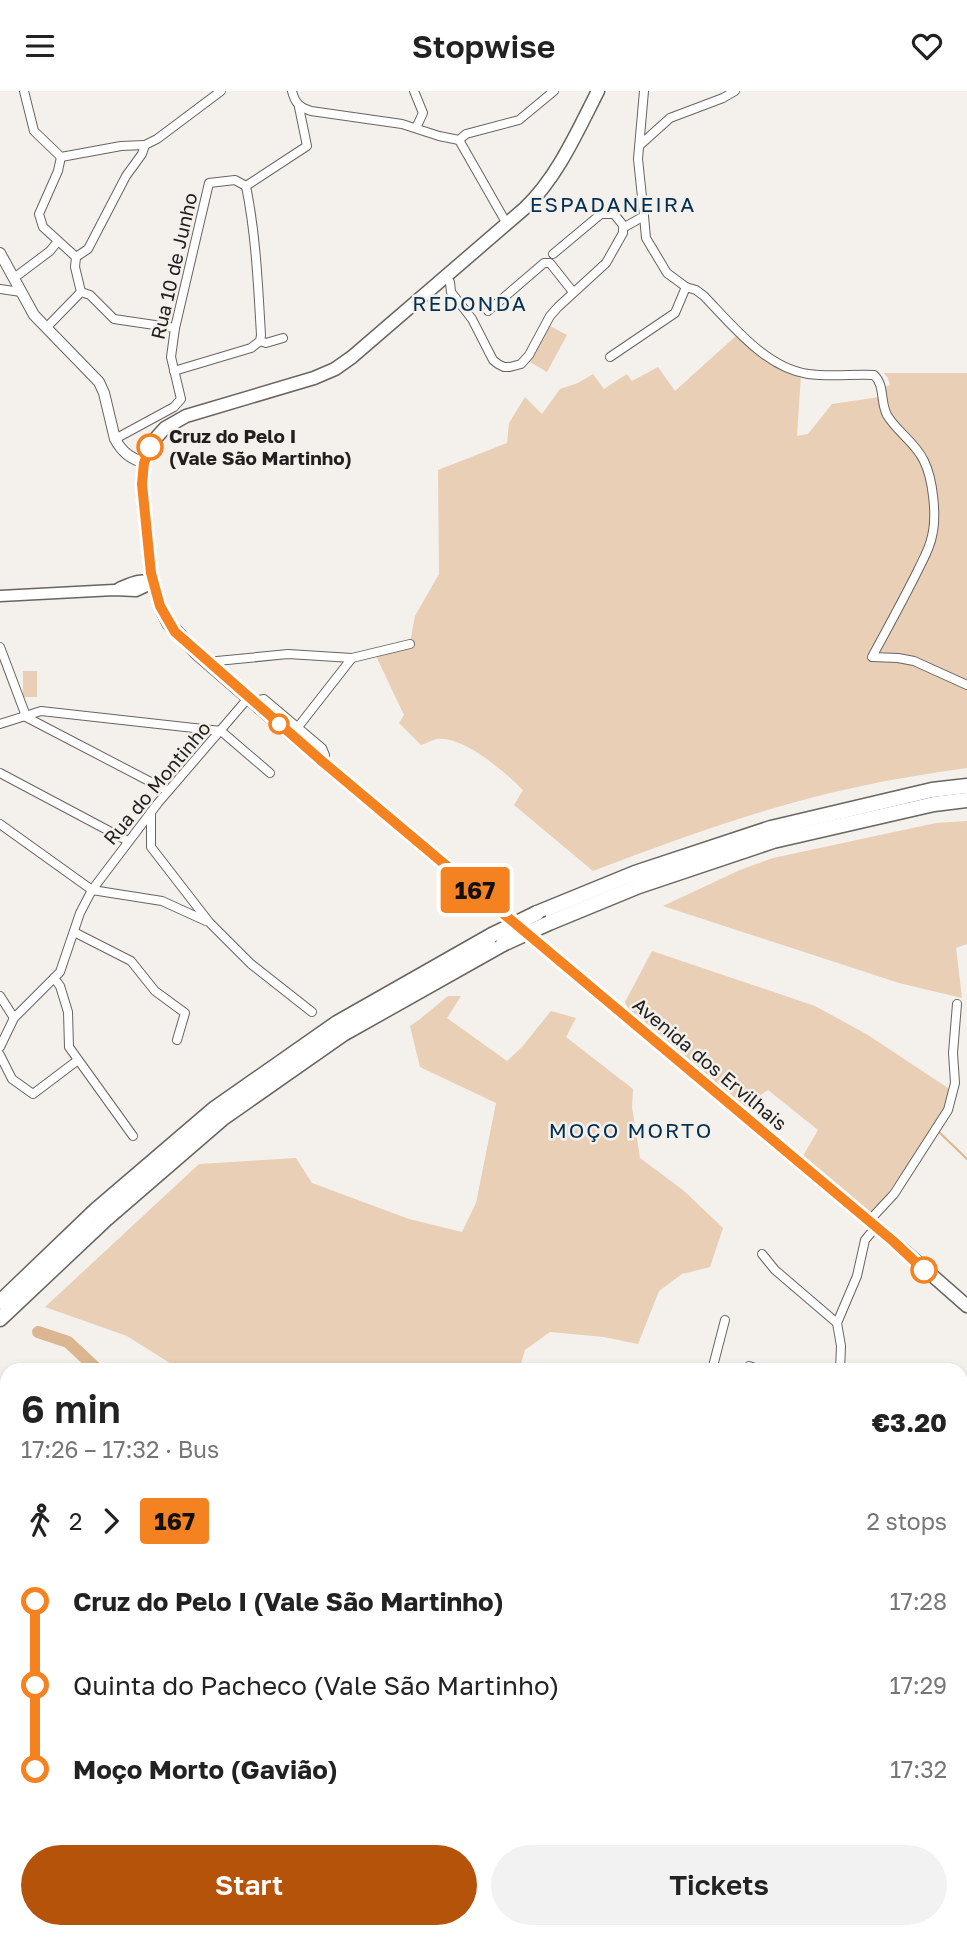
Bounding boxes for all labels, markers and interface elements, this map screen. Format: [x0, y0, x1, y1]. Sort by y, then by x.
icon: menu [21, 27, 59, 65]
text: Stopwise [412, 27, 555, 65]
icon: heart [908, 27, 946, 65]
street label: Rua 10 de Junho [145, 190, 202, 341]
district label: ESPADANEIRA [530, 191, 696, 217]
district label: REDONDA [412, 290, 528, 316]
place label: Cruz do Pelo I (Vale São Martinho) [169, 424, 352, 469]
marker: Cruz do Pelo I (Vale São Martinho) [137, 434, 163, 460]
unlabelled marker [269, 714, 289, 734]
street label: Rua do Montinho [98, 716, 215, 849]
line badge: 167 [435, 867, 515, 913]
text: 167 [455, 875, 495, 904]
street label: Avenida dos Ervilhais [629, 993, 792, 1135]
district label: MOÇO MORTO [549, 1117, 713, 1143]
unlabelled marker [911, 1257, 937, 1283]
text: 6 min [21, 1386, 121, 1431]
text: €3.20 [872, 1407, 947, 1438]
text: 17:26 – 17:32 · Bus [21, 1435, 219, 1463]
icon: walk [21, 1502, 59, 1540]
icon: forward [92, 1502, 130, 1540]
text: 167 [154, 1506, 195, 1535]
text: 2 [69, 1507, 82, 1535]
text: 2 stops [866, 1507, 947, 1535]
text: Cruz do Pelo I (Vale São Martinho) [73, 1586, 504, 1617]
text: 17:28 [889, 1587, 947, 1615]
text: Quinta do Pacheco (Vale São Martinho) [73, 1670, 559, 1701]
text: 17:29 [890, 1671, 947, 1699]
text: Moço Morto (Gavião) [73, 1754, 338, 1785]
text: 17:32 [890, 1755, 947, 1783]
button: Start [21, 1845, 477, 1925]
button: Tickets [491, 1845, 947, 1925]

